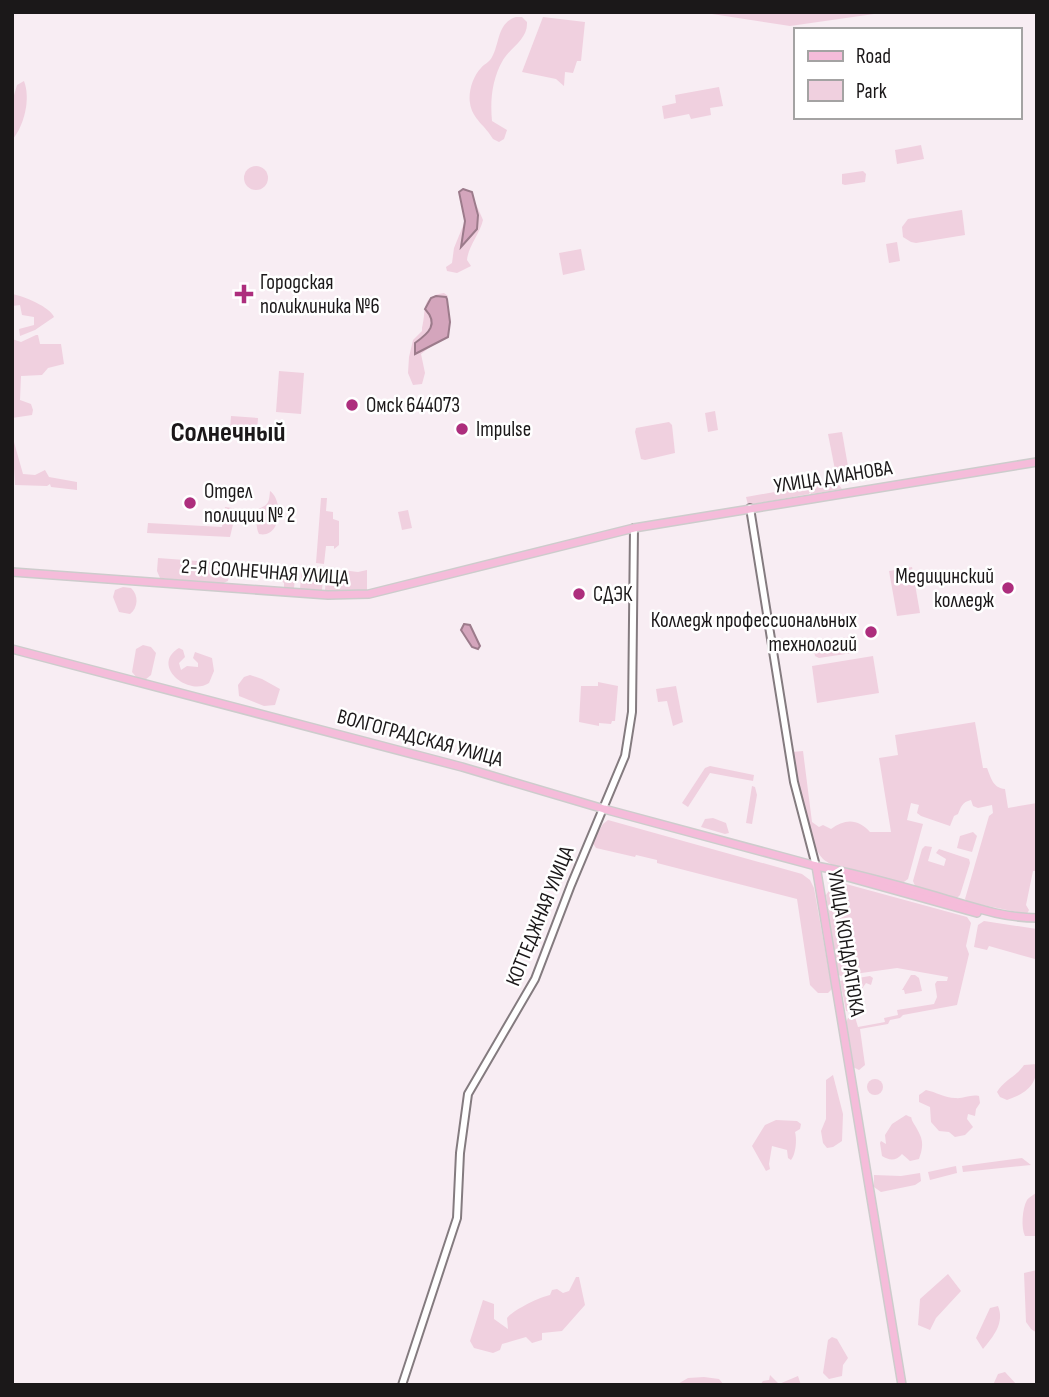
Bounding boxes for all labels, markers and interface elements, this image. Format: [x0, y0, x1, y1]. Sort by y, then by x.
legend [794, 28, 1021, 119]
text: Road [856, 44, 891, 69]
text: Park [856, 79, 887, 104]
place label: Городская поликлиника №6 [260, 270, 380, 319]
marker: Городская поликлиника №6 [234, 284, 254, 304]
place label: Омск 644073 [366, 393, 460, 418]
marker: Омск 644073 [344, 397, 360, 413]
district label: Солнечный [170, 416, 286, 449]
place label: Impulse [476, 417, 531, 442]
marker: Impulse [454, 421, 470, 437]
street label: УЛИЦА ДИАНОВА [772, 455, 895, 499]
place label: Отдел полиции № 2 [204, 479, 295, 528]
marker: Отдел полиции № 2 [182, 495, 198, 511]
street label: 2-Я СОЛНЕЧНАЯ УЛИЦА [180, 554, 351, 590]
place label: Медицинский колледж [895, 564, 995, 613]
marker: Медицинский колледж [1000, 580, 1016, 596]
place label: СДЭК [593, 582, 633, 607]
marker: СДЭК [571, 586, 587, 602]
place label: Колледж профессиональных технологий [651, 608, 857, 657]
marker: Колледж профессиональных технологий [863, 624, 879, 640]
street label: ВОЛГОГРАДСКАЯ УЛИЦА [334, 704, 507, 772]
street label: КОТТЕДЖНАЯ УЛИЦА [501, 841, 580, 990]
street label: УЛИЦА КОНДРАТЮКА [822, 868, 870, 1019]

